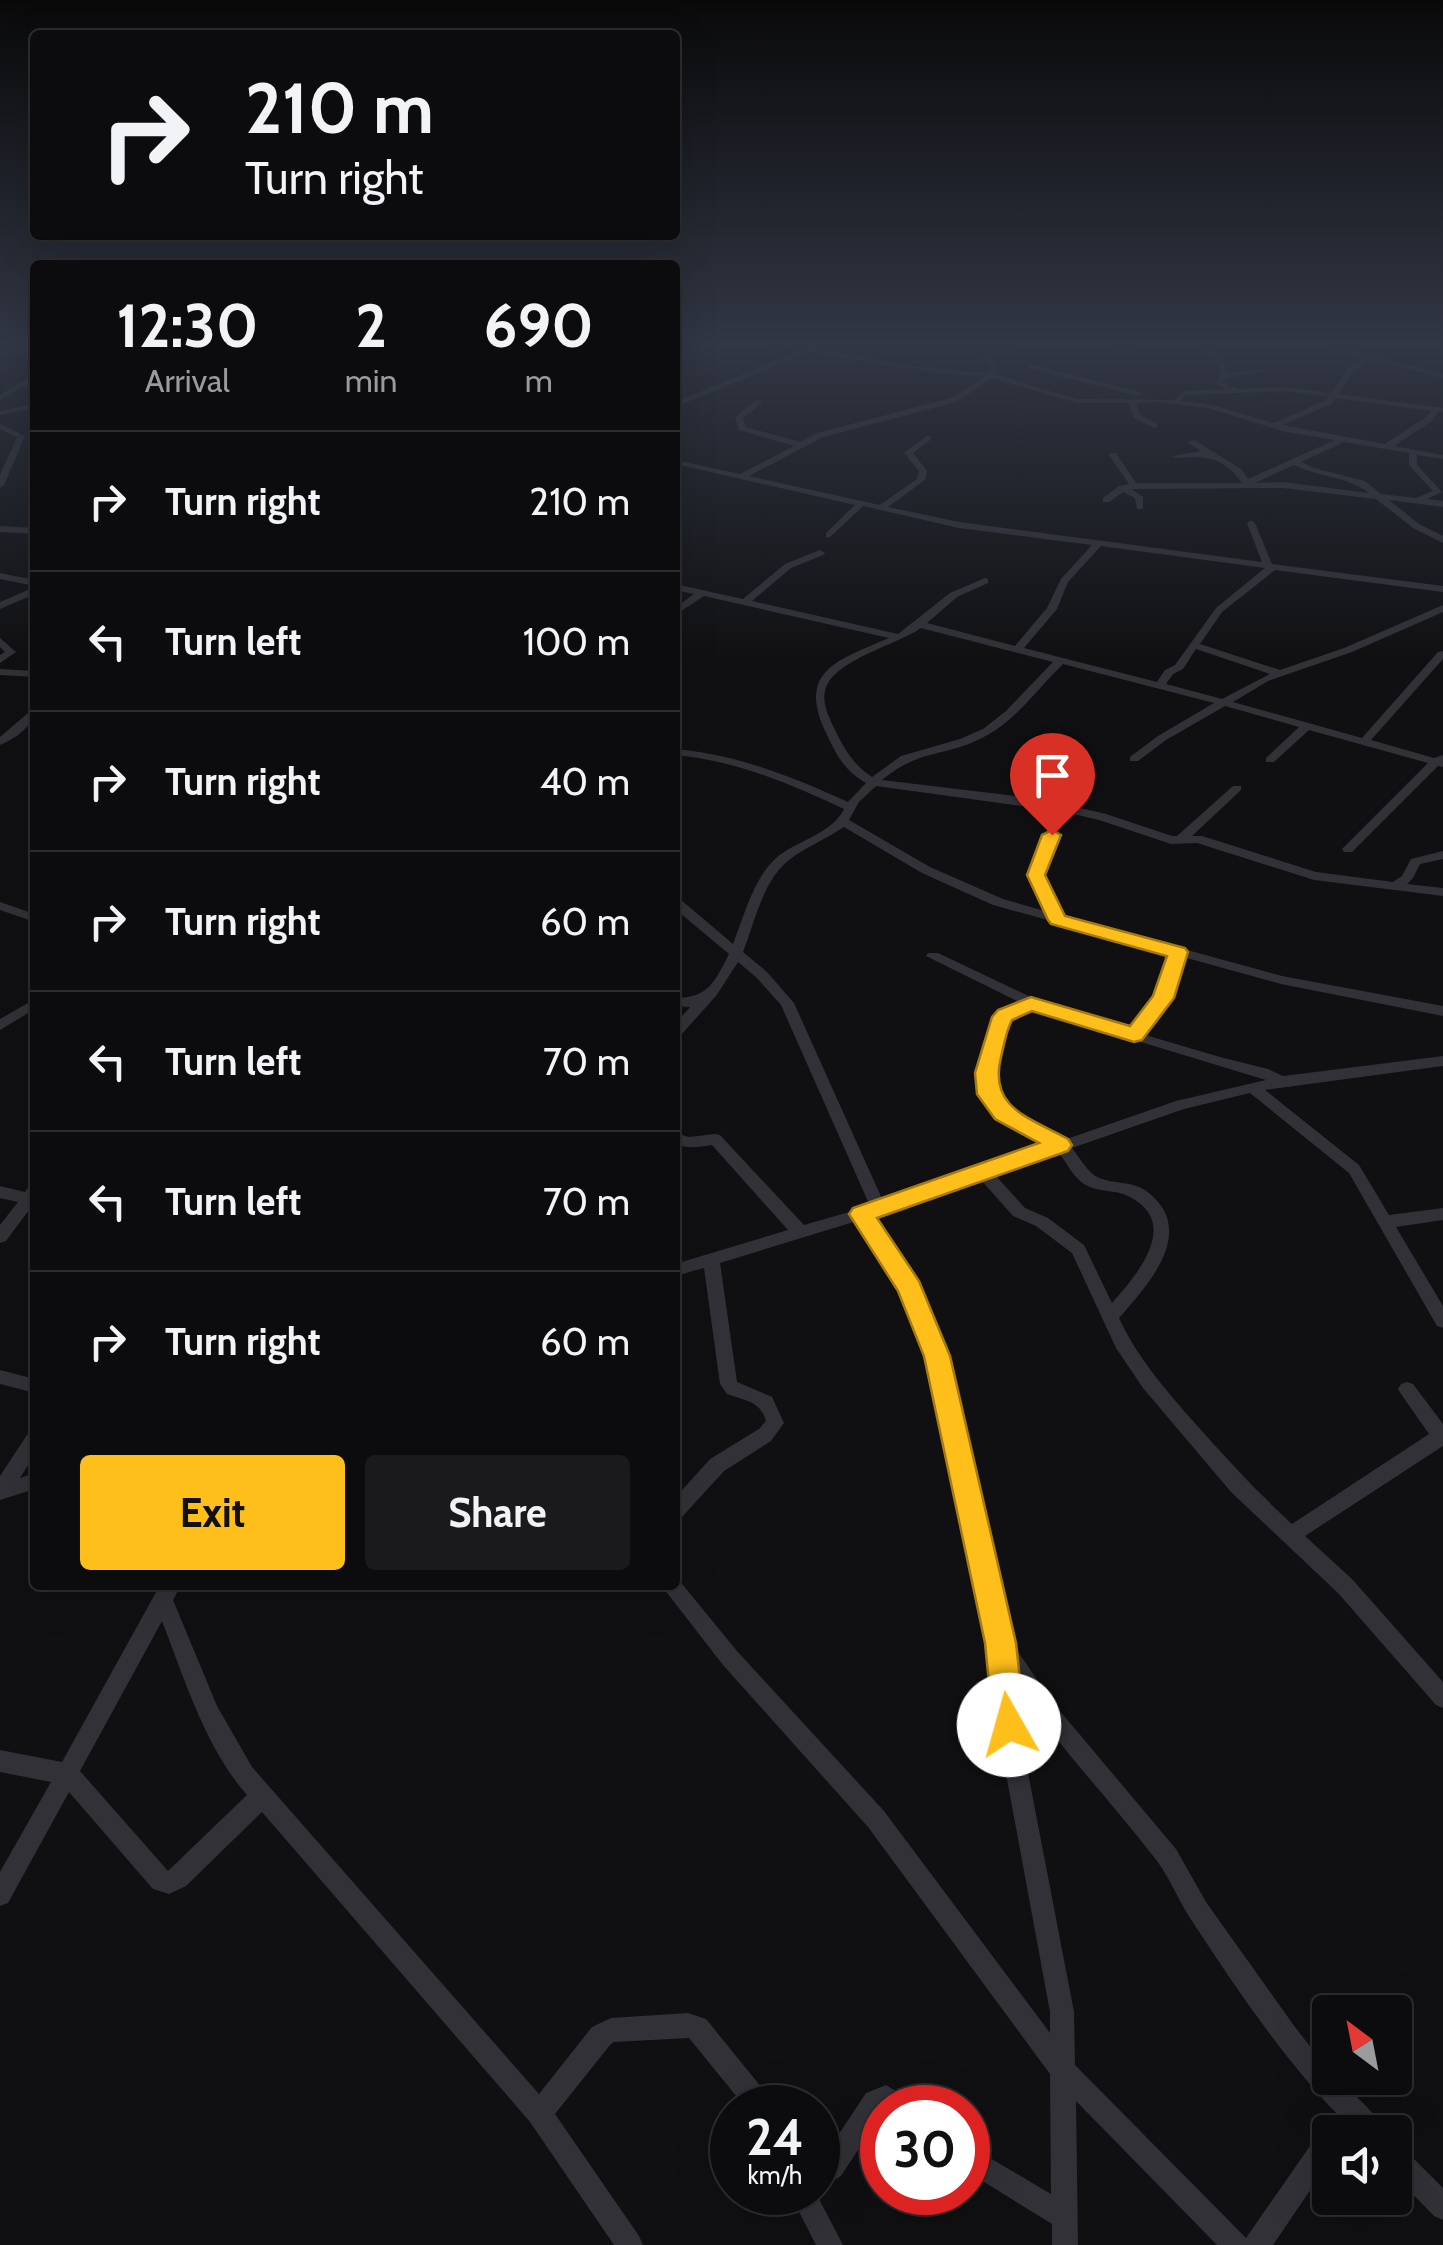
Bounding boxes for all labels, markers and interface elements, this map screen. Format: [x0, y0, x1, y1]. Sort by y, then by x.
text: 210 m [245, 65, 434, 151]
icon: right [80, 70, 210, 200]
text: Turn right [245, 151, 424, 205]
text: 12:30 [116, 289, 258, 362]
text: 2 [355, 289, 387, 362]
text: 690 [484, 289, 594, 362]
text: Arrival [145, 361, 230, 400]
text: min [345, 361, 397, 400]
text: m [525, 361, 553, 400]
icon: right [80, 474, 135, 529]
text: Turn right [165, 478, 321, 525]
text: 210 m [529, 478, 630, 525]
icon: left [80, 614, 135, 669]
text: Turn left [165, 618, 301, 665]
text: 100 m [523, 618, 630, 665]
pin [1010, 733, 1095, 836]
icon: arrive [1025, 748, 1080, 803]
icon: right [80, 754, 135, 809]
text: Turn right [165, 758, 321, 805]
text: 40 m [540, 758, 630, 805]
icon: right [80, 894, 135, 949]
text: Turn right [165, 898, 321, 945]
text: 60 m [540, 898, 630, 945]
icon: left [80, 1034, 135, 1089]
text: Turn left [165, 1038, 301, 1085]
text: 70 m [543, 1038, 630, 1085]
icon: left [80, 1174, 135, 1229]
text: Turn left [165, 1178, 301, 1225]
text: 70 m [543, 1178, 630, 1225]
icon: right [80, 1314, 135, 1369]
text: Turn right [165, 1318, 321, 1365]
text: 60 m [540, 1318, 630, 1365]
button: Exit [80, 1455, 345, 1570]
button: Share [365, 1455, 630, 1570]
position arrow [957, 1673, 1061, 1777]
north arrow [1312, 1995, 1412, 2095]
map controls [1312, 1995, 1412, 2215]
speed limit sign: 30 [860, 2085, 990, 2215]
text: 24 [746, 2107, 804, 2168]
button: sound [1312, 2115, 1412, 2215]
text: km/h [748, 2160, 802, 2190]

